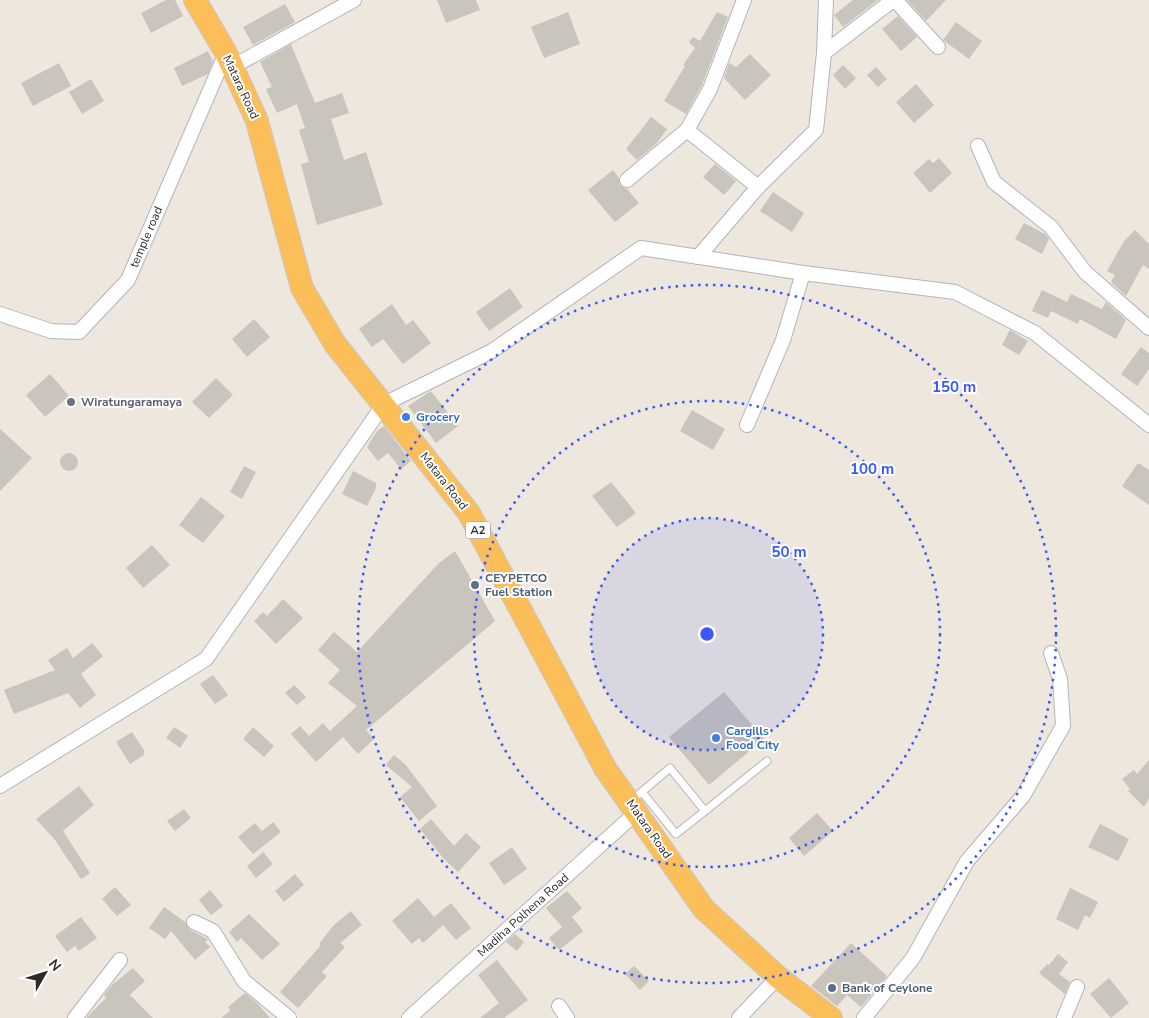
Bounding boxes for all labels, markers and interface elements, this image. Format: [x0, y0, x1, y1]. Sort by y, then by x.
street label: Matara Road [219, 52, 263, 122]
street label: temple road [126, 204, 166, 270]
text: 150 m [932, 377, 976, 397]
place label: Wiratungaramaya [81, 394, 182, 410]
marker: Wiratungaramaya [65, 396, 77, 408]
place label: Grocery [416, 409, 460, 425]
marker: Grocery [400, 411, 412, 423]
street label: Matara Road [417, 449, 471, 513]
text: 100 m [850, 459, 894, 479]
road number: A2 [466, 522, 490, 538]
text: 50 m [771, 542, 807, 562]
place label: CEYPETCO Fuel Station [485, 570, 552, 600]
marker: CEYPETCO Fuel Station [469, 579, 481, 591]
centre of rings [698, 625, 716, 643]
place label: Cargills Food City [726, 723, 780, 753]
marker: Cargills Food City [710, 732, 722, 744]
street label: Matara Road [623, 796, 675, 862]
street label: Madiha Polhena Road [474, 870, 572, 960]
north arrow [20, 948, 70, 998]
text: N [44, 955, 65, 975]
place label: Bank of Ceylone [842, 980, 933, 996]
marker: Bank of Ceylone [826, 982, 838, 994]

